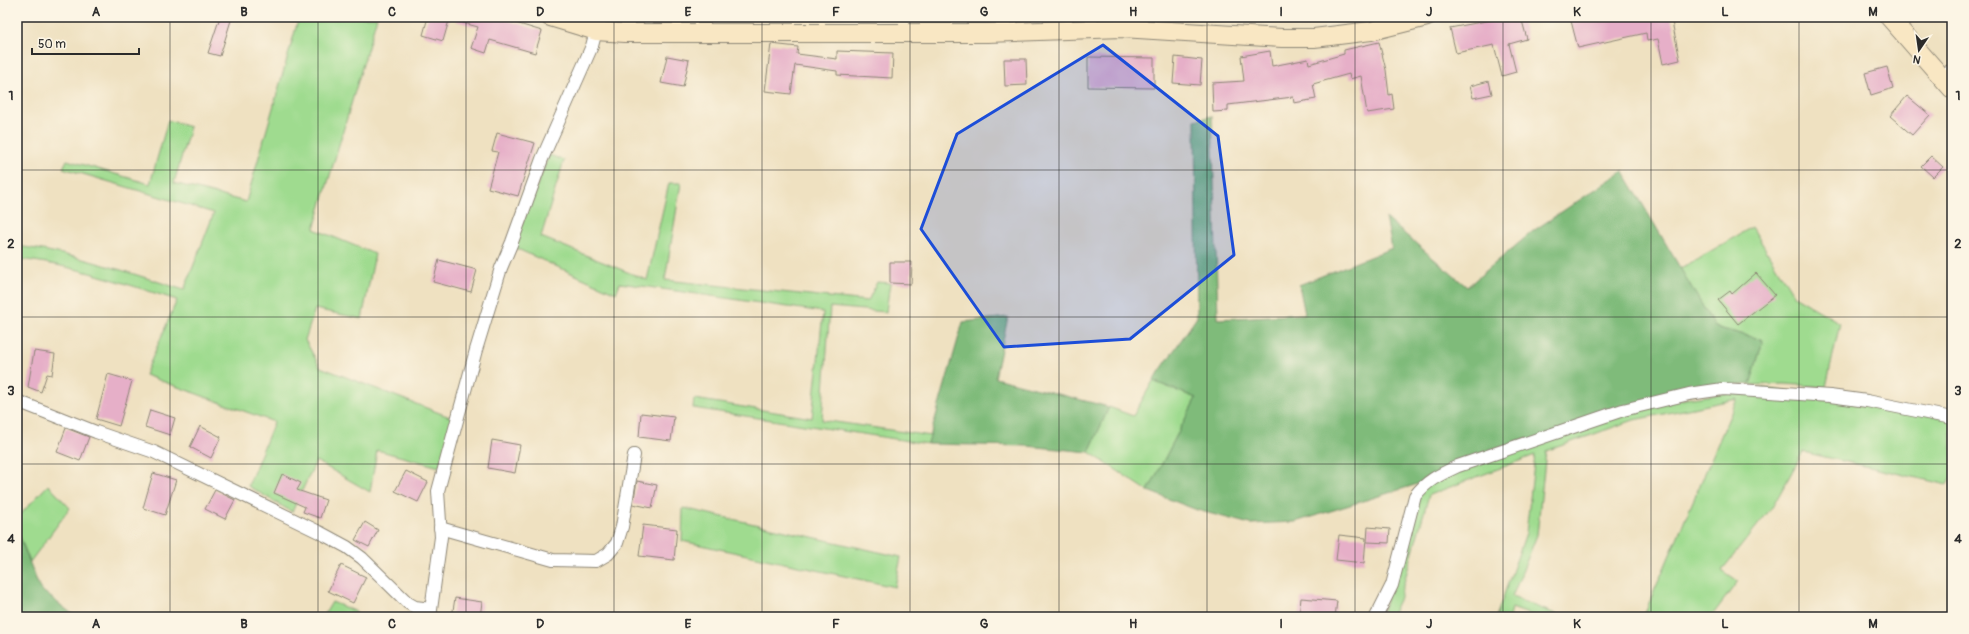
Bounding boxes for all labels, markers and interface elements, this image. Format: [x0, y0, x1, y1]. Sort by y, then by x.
text: A [92, 4, 101, 20]
text: B [240, 4, 248, 20]
text: C [388, 4, 396, 20]
text: D [536, 4, 544, 20]
text: E [685, 4, 692, 20]
text: F [832, 4, 840, 20]
text: G [980, 4, 989, 20]
text: H [1129, 4, 1137, 20]
text: I [1279, 4, 1283, 20]
text: J [1426, 4, 1432, 20]
text: K [1573, 4, 1581, 20]
text: L [1721, 4, 1729, 20]
text: M [1868, 4, 1878, 20]
scale bar [32, 30, 139, 56]
north arrow [1899, 30, 1939, 70]
text: 50 m [38, 37, 66, 52]
text: N [1911, 52, 1922, 66]
text: 1 [8, 88, 14, 104]
text: 1 [1955, 88, 1961, 104]
text: 2 [7, 236, 15, 252]
text: 2 [1954, 236, 1962, 252]
text: 3 [7, 383, 15, 399]
text: 3 [1954, 383, 1962, 399]
text: 4 [7, 531, 15, 547]
text: 4 [1954, 531, 1962, 547]
text: A [92, 616, 101, 632]
text: B [240, 616, 248, 632]
text: C [388, 616, 396, 632]
text: D [536, 616, 544, 632]
text: E [685, 616, 692, 632]
text: F [832, 616, 840, 632]
text: G [980, 616, 989, 632]
text: H [1129, 616, 1137, 632]
text: I [1279, 616, 1283, 632]
text: J [1426, 616, 1432, 632]
text: K [1573, 616, 1581, 632]
text: L [1721, 616, 1729, 632]
text: M [1868, 616, 1878, 632]

